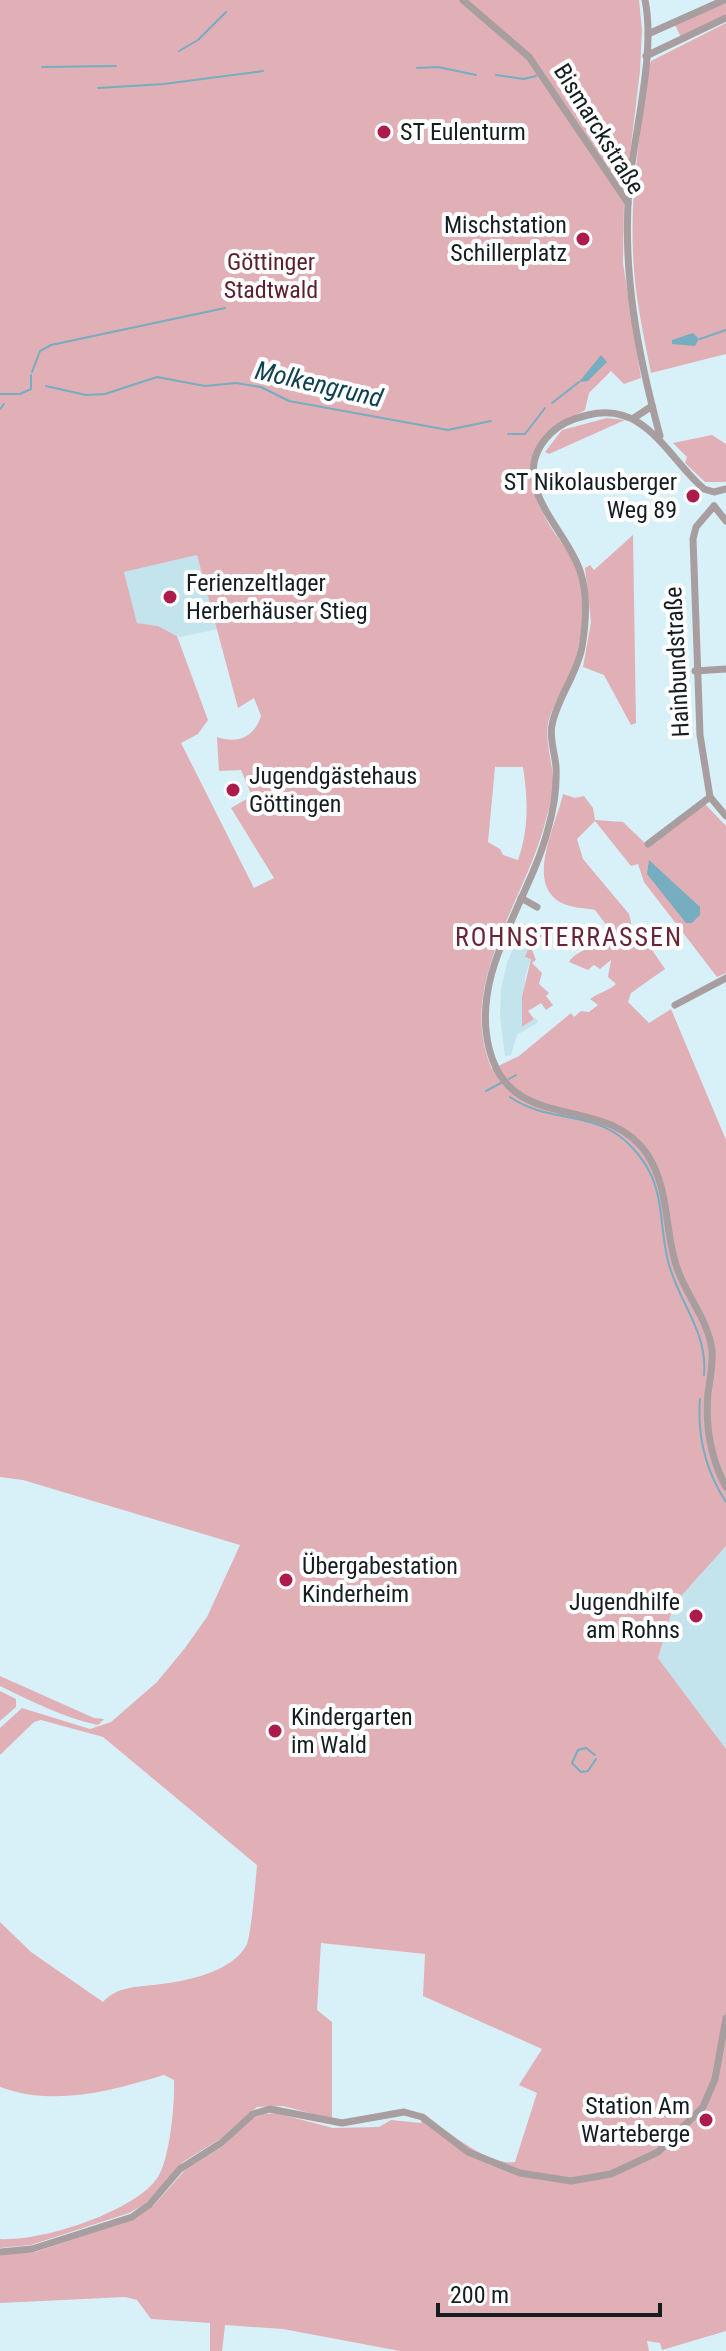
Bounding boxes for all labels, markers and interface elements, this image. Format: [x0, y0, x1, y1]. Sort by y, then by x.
street label: Bismarckstraße [548, 59, 650, 199]
place label: ST Eulenturm [400, 118, 526, 146]
marker: ST Eulenturm [375, 123, 393, 141]
place label: Mischstation Schillerplatz [444, 211, 567, 267]
marker: Mischstation Schillerplatz [574, 230, 592, 248]
park label: Göttinger Stadtwald [224, 248, 318, 304]
water label: Molkengrund [252, 355, 386, 413]
place label: ST Nikolausberger Weg 89 [504, 468, 677, 524]
marker: ST Nikolausberger Weg 89 [684, 487, 702, 505]
place label: Ferienzeltlager Herberhäuser Stieg [186, 569, 368, 625]
street label: Hainbundstraße [659, 586, 695, 738]
marker: Ferienzeltlager Herberhäuser Stieg [161, 588, 179, 606]
place label: Jugendgästehaus Göttingen [249, 762, 417, 818]
marker: Jugendgästehaus Göttingen [224, 781, 242, 799]
district label: ROHNSTERRASSEN [455, 922, 683, 952]
place label: Übergabestation Kinderheim [302, 1552, 458, 1608]
marker: Übergabestation Kinderheim [277, 1571, 295, 1589]
place label: Jugendhilfe am Rohns [569, 1588, 680, 1644]
marker: Jugendhilfe am Rohns [687, 1607, 705, 1625]
place label: Kindergarten im Wald [291, 1703, 413, 1759]
marker: Kindergarten im Wald [266, 1722, 284, 1740]
place label: Station Am Warteberge [581, 2092, 690, 2148]
marker: Station Am Warteberge [697, 2111, 715, 2129]
scale bar [438, 2267, 660, 2317]
text: 200 m [450, 2281, 509, 2309]

